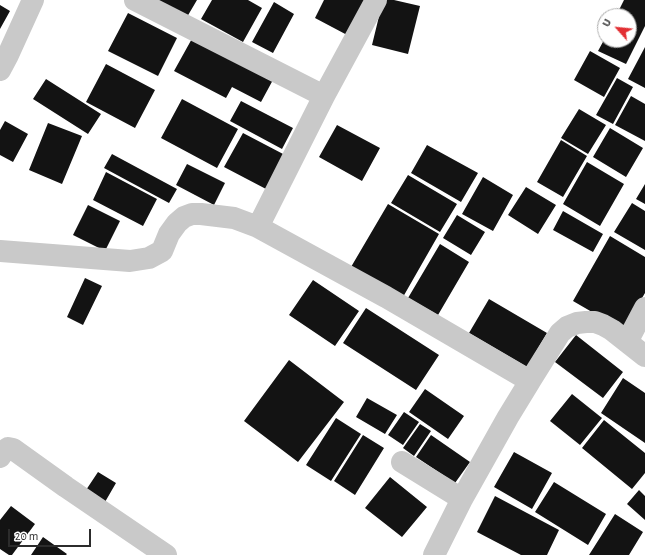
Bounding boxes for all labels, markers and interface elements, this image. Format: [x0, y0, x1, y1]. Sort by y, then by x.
north arrow [597, 8, 637, 48]
text: U [600, 17, 613, 28]
scale bar [10, 521, 93, 547]
text: 20 m [15, 530, 38, 542]

